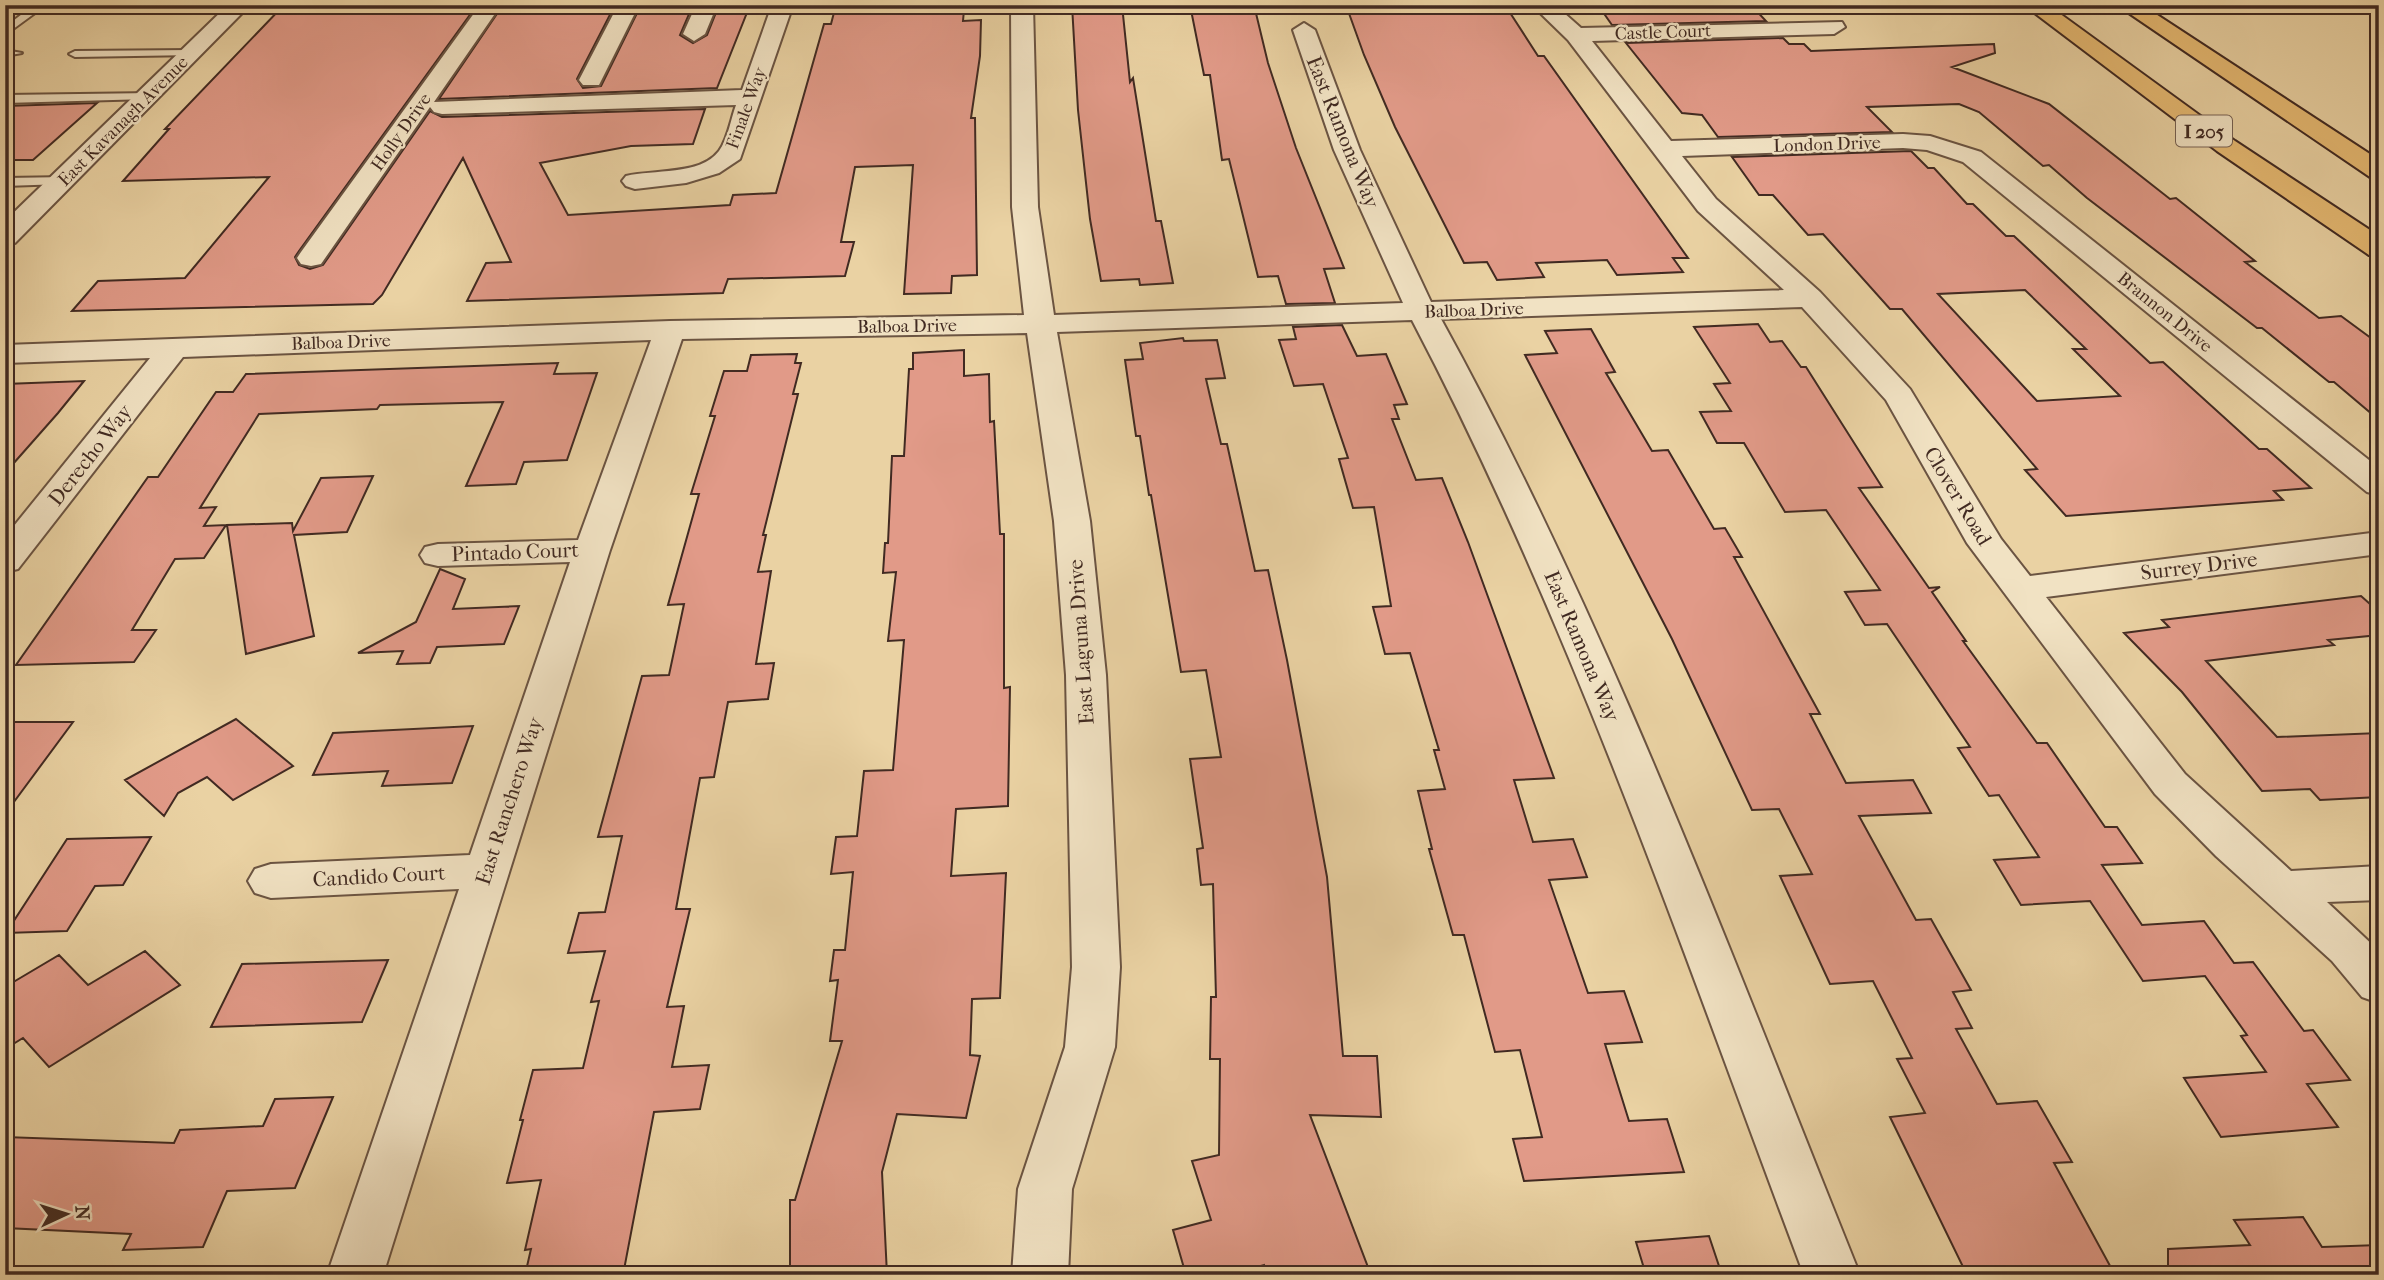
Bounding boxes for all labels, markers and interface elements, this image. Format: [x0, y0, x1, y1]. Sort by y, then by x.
street label: Castle Court [1614, 20, 1712, 45]
street label: East Kavanagh Avenue [54, 52, 193, 191]
street label: East Ramona Way [1302, 53, 1385, 212]
street label: Finale Way [722, 63, 771, 152]
street label: Holly Drive [367, 89, 436, 175]
road number: I 205 [2176, 116, 2232, 146]
street label: London Drive [1773, 132, 1881, 157]
street label: Brannon Drive [2113, 268, 2216, 357]
street label: Balboa Drive [1424, 298, 1524, 323]
street label: Balboa Drive [857, 315, 957, 338]
street label: Balboa Drive [291, 330, 391, 355]
street label: Derecho Way [43, 399, 137, 510]
street label: Clover Road [1919, 442, 1997, 550]
street label: Pintado Court [451, 538, 580, 566]
street label: Surrey Drive [2139, 547, 2259, 585]
street label: East Laguna Drive [1063, 558, 1099, 726]
street label: East Ramona Way [1539, 567, 1625, 726]
street label: East Ranchero Way [471, 713, 548, 888]
street label: Candido Court [312, 861, 447, 891]
north arrow [32, 1178, 102, 1248]
text: N [70, 1205, 93, 1221]

